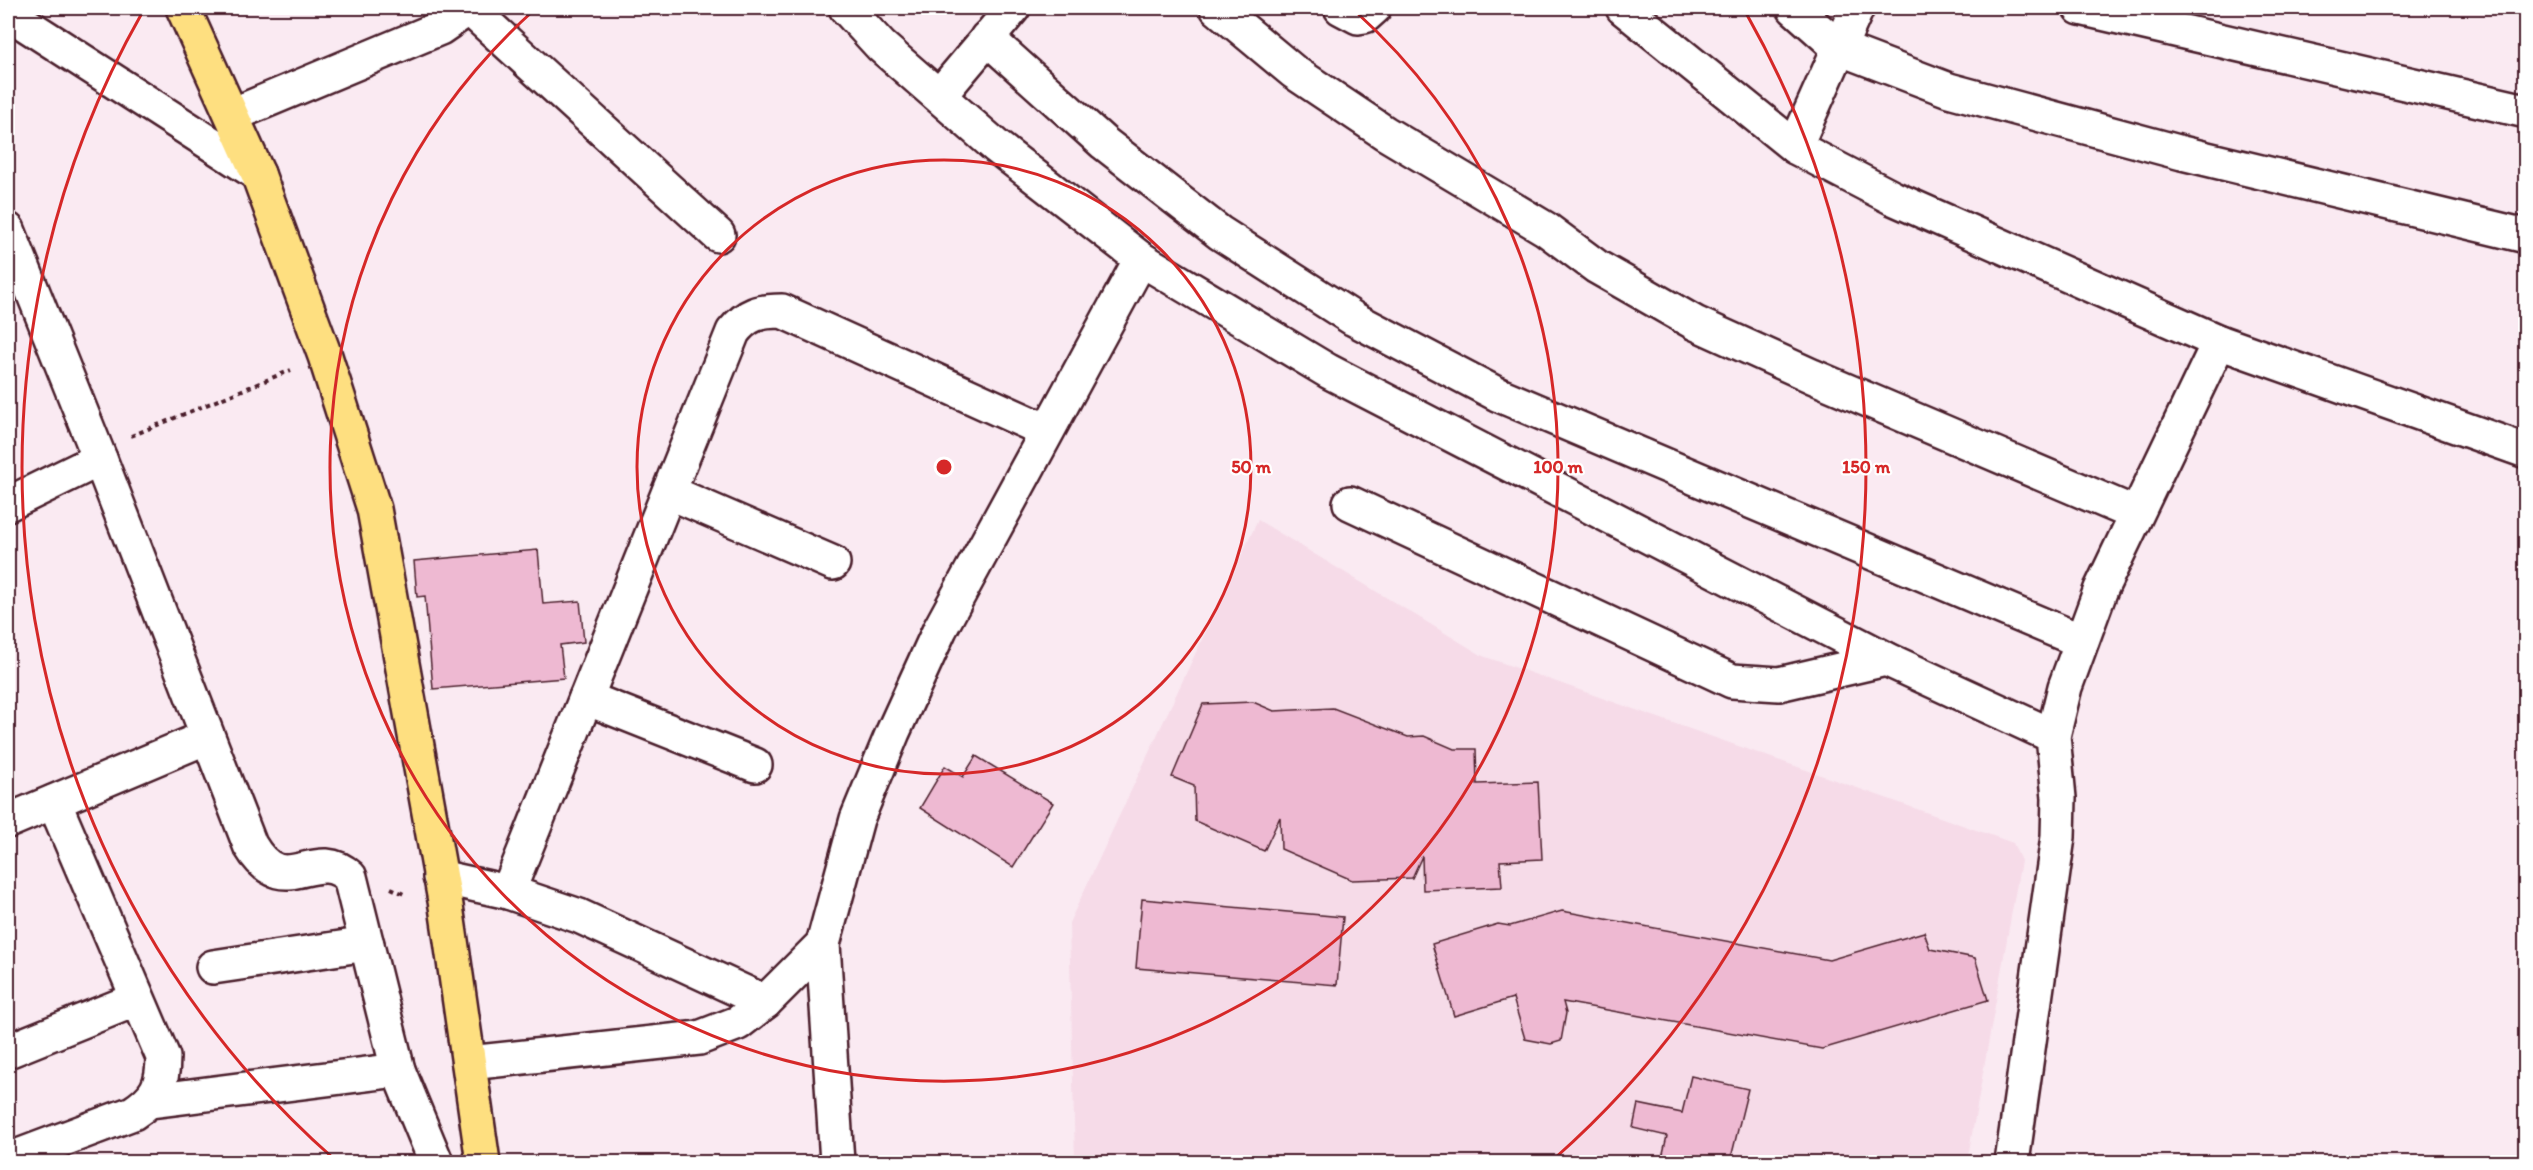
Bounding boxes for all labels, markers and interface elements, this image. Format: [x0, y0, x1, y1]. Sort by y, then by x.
text: 50 m [1231, 456, 1272, 478]
text: 100 m [1533, 456, 1584, 478]
text: 150 m [1842, 456, 1891, 478]
centre of rings [934, 457, 954, 477]

